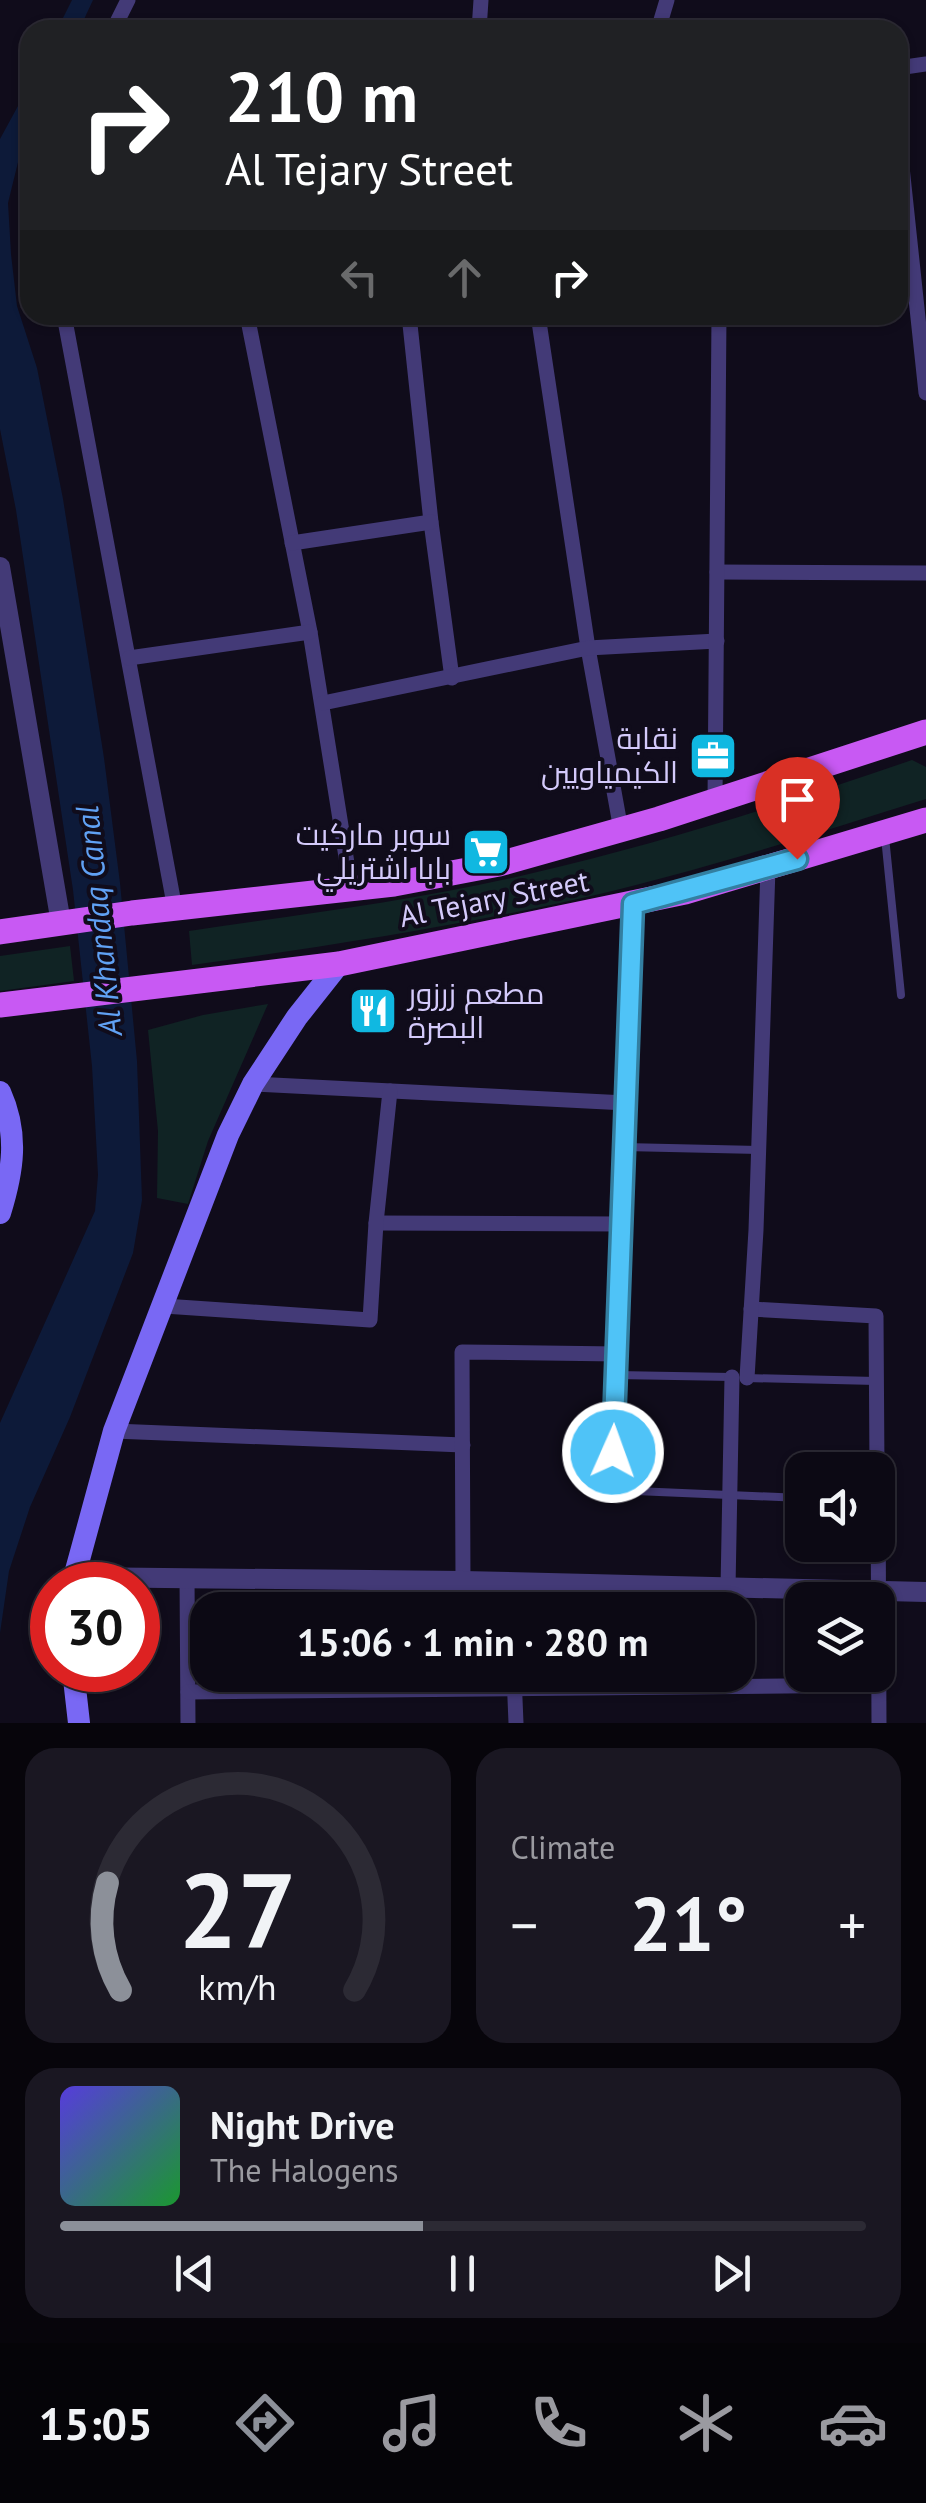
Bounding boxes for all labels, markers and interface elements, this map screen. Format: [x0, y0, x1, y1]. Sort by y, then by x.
text: 210 m [225, 51, 418, 141]
icon: right [60, 60, 190, 190]
text: Al Tejary Street [225, 139, 513, 197]
icon: left [332, 250, 387, 305]
icon: ahead [437, 250, 492, 305]
icon: right [542, 250, 597, 305]
place label: نقابة الكيمياويين [541, 718, 678, 791]
office icon: نقابة الكيمياويين [687, 730, 739, 782]
pin [755, 757, 840, 860]
icon: arrive [770, 772, 825, 827]
water label: Al Khandaq Canal [65, 803, 131, 1041]
place label: سوبر ماركيت بابا اشتريلي [296, 814, 451, 892]
supermarket icon: سوبر ماركيت بابا اشتريلي [460, 826, 512, 878]
street label: Al Tejary Street [396, 860, 592, 935]
place label: مطعم زرزور البصرة [406, 973, 545, 1046]
restaurant icon: مطعم زرزور البصرة [347, 985, 399, 1037]
position arrow [561, 1400, 665, 1504]
map controls [785, 1452, 895, 1692]
button: sound [785, 1452, 895, 1562]
speed limit sign: 30 [30, 1562, 160, 1692]
button: layers [785, 1582, 895, 1692]
text: 15:06 · 1 min · 280 m [297, 1617, 648, 1666]
text: Climate [511, 1826, 615, 1868]
text: 27 [179, 1842, 297, 1977]
text: 21° [629, 1875, 747, 1972]
text: − [511, 1889, 538, 1960]
text: + [838, 1889, 866, 1960]
text: km/h [199, 1964, 277, 2010]
text: Night Drive [210, 2100, 394, 2149]
text: The Halogens [210, 2149, 398, 2191]
icon: previous [167, 2246, 222, 2301]
icon: pause [435, 2246, 490, 2301]
icon: next [704, 2246, 759, 2301]
icon: directions [230, 2388, 300, 2458]
icon: music [377, 2388, 447, 2458]
icon: phone [524, 2388, 594, 2458]
icon: climate [671, 2388, 741, 2458]
icon: car [818, 2388, 888, 2458]
text: 15:05 [38, 2394, 153, 2452]

